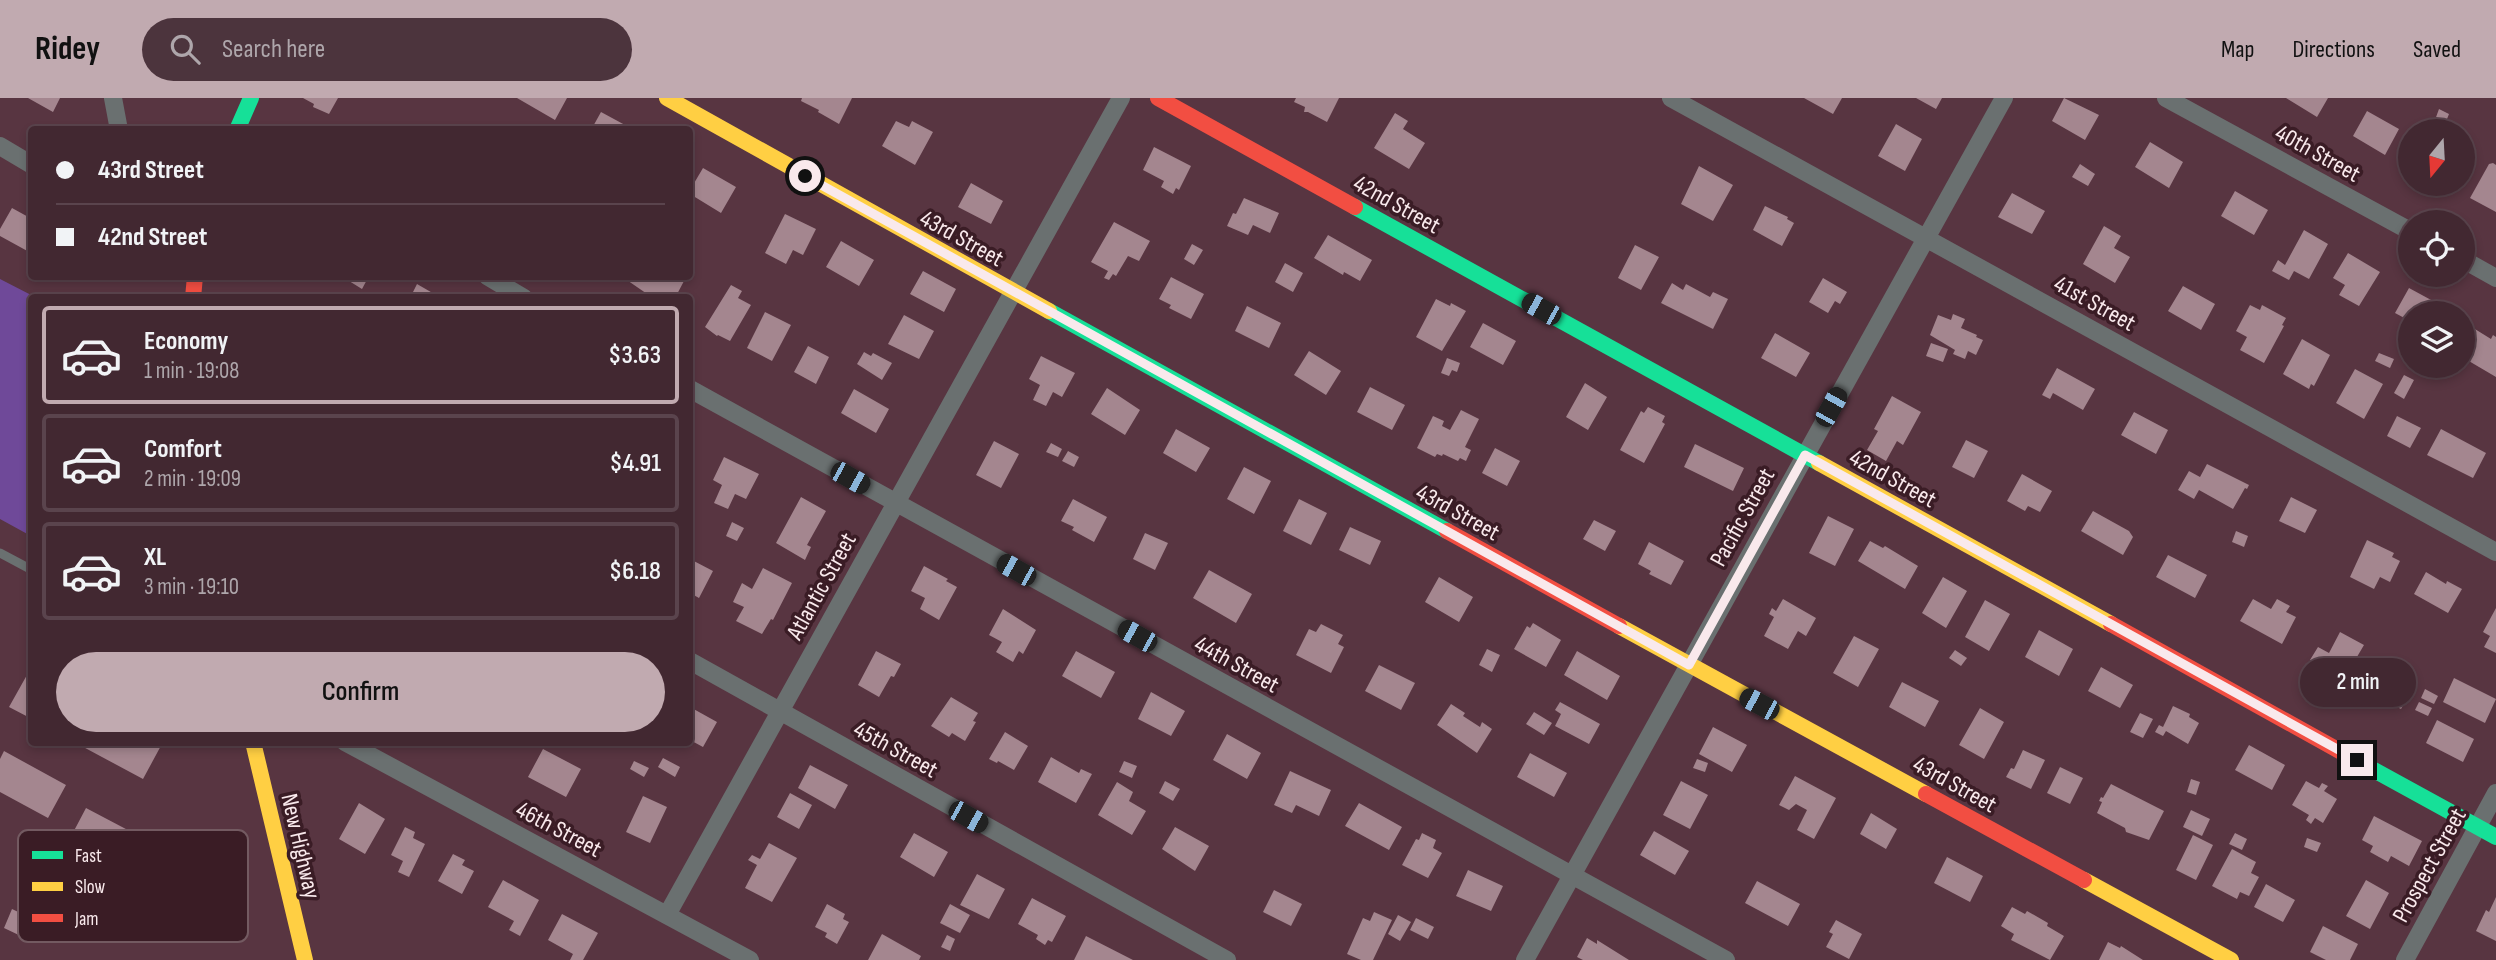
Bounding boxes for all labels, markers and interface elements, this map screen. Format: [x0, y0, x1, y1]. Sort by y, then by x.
search box [142, 18, 632, 81]
text: Ridey [35, 29, 100, 69]
icon: search [166, 30, 204, 68]
text: Search here [222, 34, 325, 65]
text: Map [2221, 35, 2254, 64]
text: Directions [2292, 35, 2375, 64]
text: Saved [2413, 35, 2461, 64]
street label: 40th Street [2270, 118, 2365, 189]
north arrow [2398, 119, 2474, 196]
map controls [2398, 119, 2475, 378]
text: 43rd Street [98, 155, 204, 186]
route start [789, 160, 821, 192]
street label: 42nd Street [1348, 169, 1445, 240]
street label: 43rd Street [915, 204, 1009, 273]
button: locate [2398, 210, 2475, 287]
text: 42nd Street [98, 222, 207, 253]
street label: 41st Street [2049, 269, 2141, 338]
car [1518, 290, 1565, 328]
button: layers [2398, 301, 2475, 378]
icon: car [60, 324, 123, 387]
text: Economy [144, 326, 228, 357]
text: $3.63 [608, 340, 661, 371]
text: 1 min · 19:08 [144, 357, 239, 385]
car [1812, 384, 1851, 430]
icon: car [60, 432, 123, 495]
text: Comfort [144, 434, 222, 465]
street label: 42nd Street [1844, 443, 1941, 514]
text: $4.91 [609, 448, 661, 479]
car [827, 459, 874, 497]
street label: Pacific Street [1704, 463, 1781, 571]
text: 2 min · 19:09 [144, 465, 241, 493]
street label: 43rd Street [1411, 478, 1505, 547]
street label: Atlantic Street [780, 528, 863, 646]
icon: car [60, 540, 123, 603]
text: XL [144, 542, 166, 573]
car [993, 551, 1040, 589]
text: $6.18 [609, 556, 661, 587]
text: 3 min · 19:10 [144, 573, 239, 601]
car [1114, 617, 1161, 655]
street label: 44th Street [1189, 629, 1284, 699]
button: Confirm [56, 652, 665, 732]
callout: 2 min [2299, 658, 2415, 708]
text: 2 min [2336, 668, 2380, 696]
car [1736, 685, 1783, 723]
street label: 45th Street [849, 715, 943, 784]
route end [2341, 744, 2373, 776]
street label: 43rd Street [1908, 750, 2002, 819]
street label: New Highway [274, 791, 327, 902]
street label: 46th Street [511, 795, 606, 864]
car [945, 798, 992, 836]
street label: Prospect Street [2386, 803, 2473, 927]
legend [18, 830, 248, 942]
text: Fast [75, 845, 102, 868]
text: Slow [75, 876, 105, 899]
text: Jam [74, 908, 98, 931]

